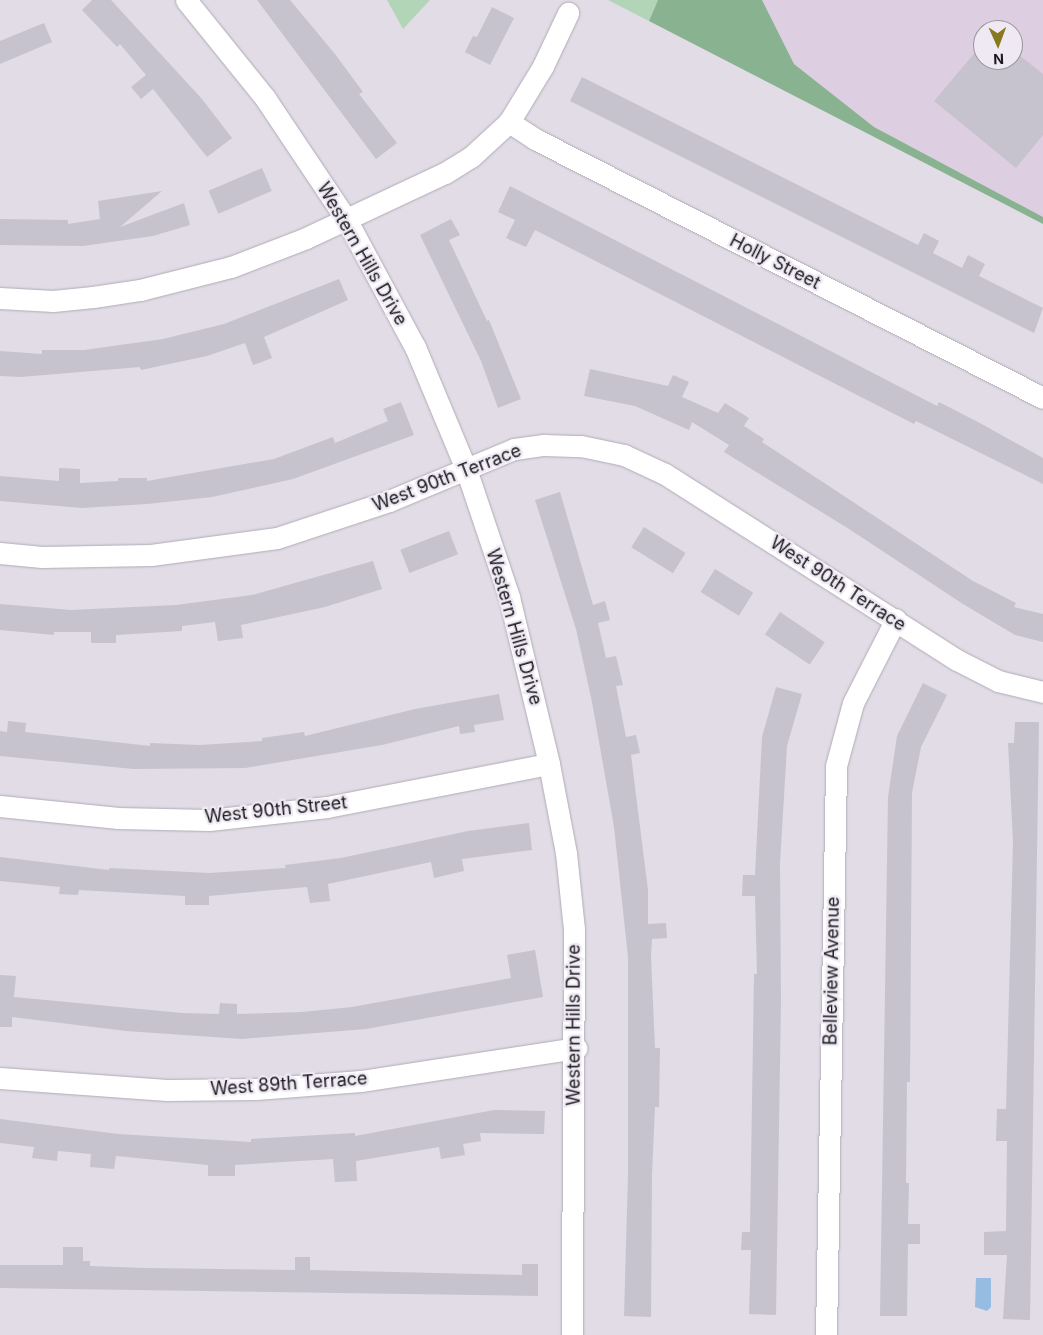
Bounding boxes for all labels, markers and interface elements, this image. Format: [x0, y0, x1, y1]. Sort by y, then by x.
north arrow [973, 20, 1023, 70]
text: N [993, 51, 1004, 68]
street label: Western Hills Drive [312, 179, 412, 329]
street label: Holly Street [726, 230, 824, 294]
street label: West 90th Terrace [370, 440, 524, 516]
street label: West 90th Terrace [766, 532, 910, 636]
street label: Western Hills Drive [481, 546, 547, 708]
street label: West 90th Street [204, 792, 348, 828]
street label: Belleview Avenue [820, 896, 844, 1046]
street label: Western Hills Drive [563, 944, 585, 1106]
street label: West 89th Terrace [210, 1068, 368, 1100]

